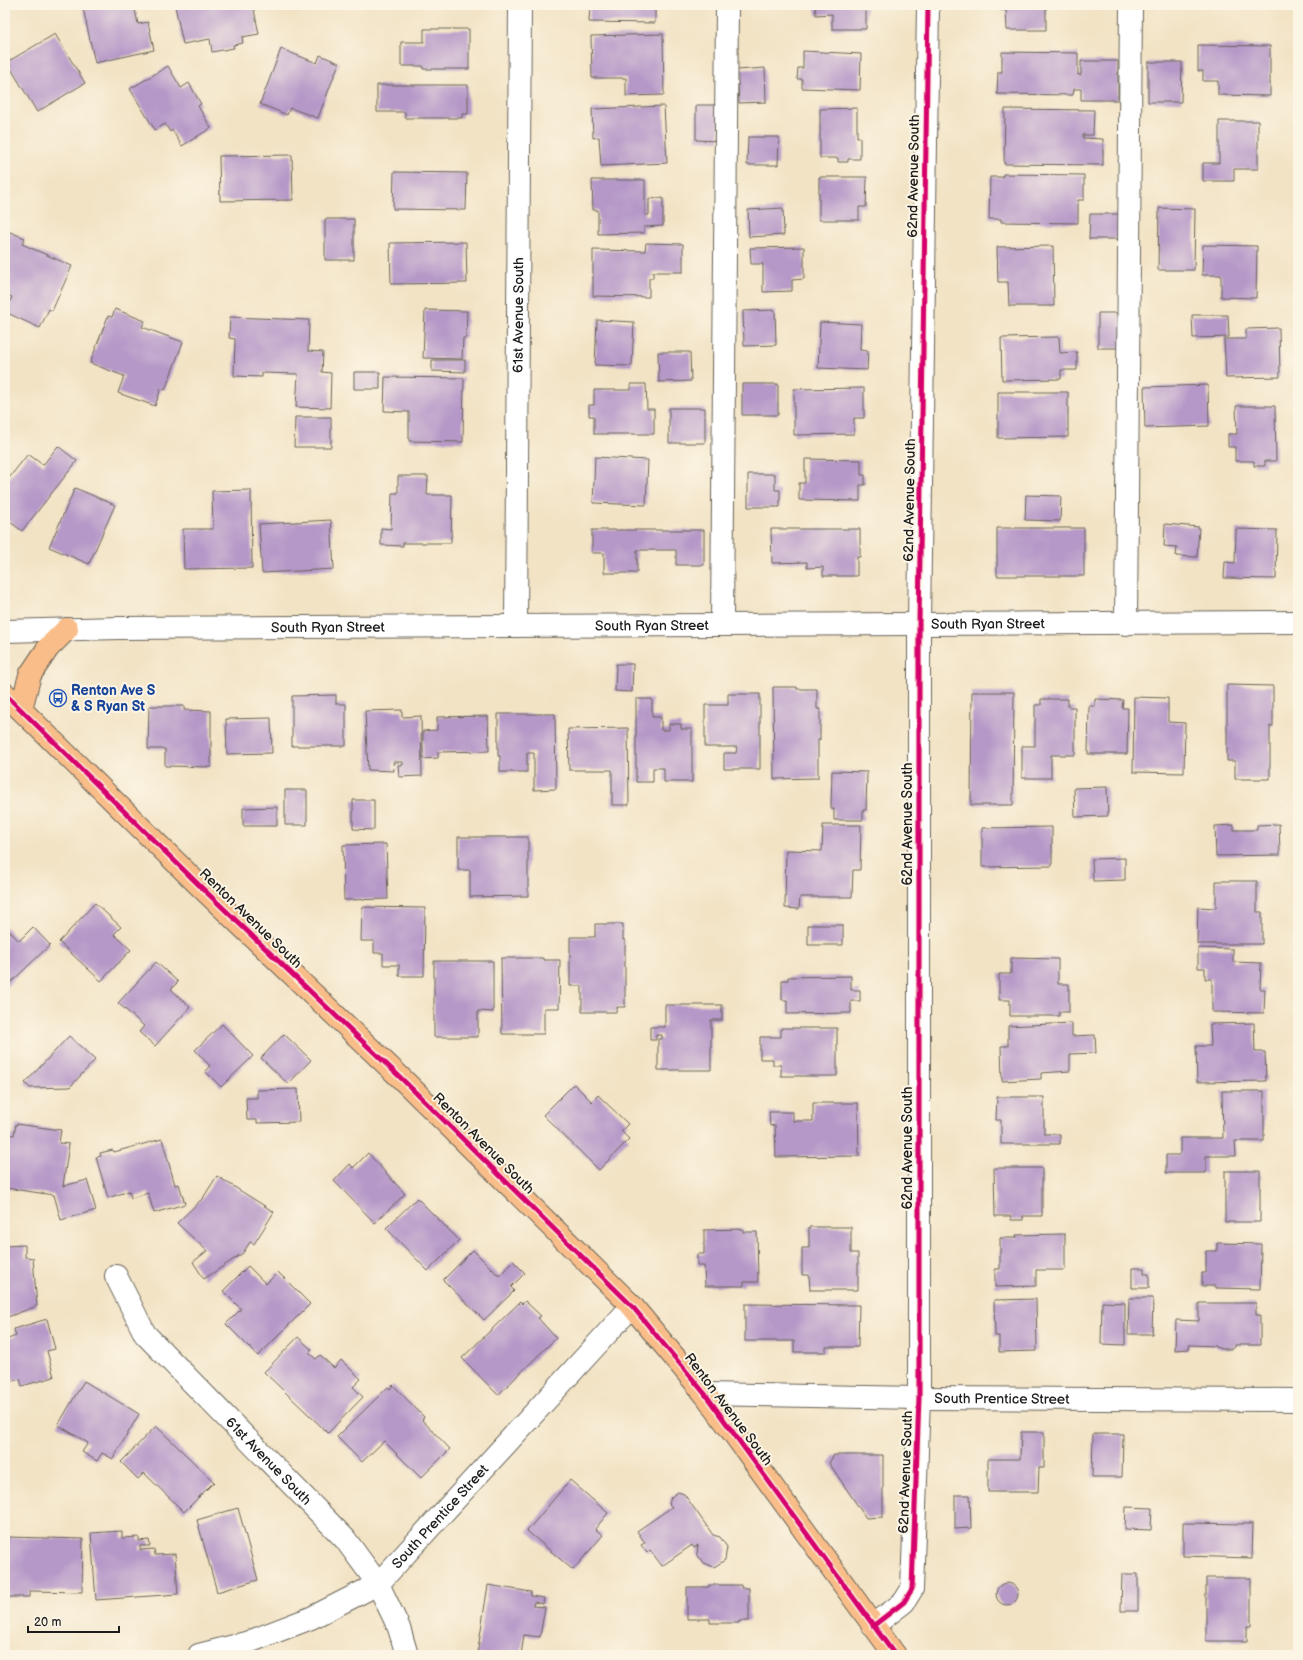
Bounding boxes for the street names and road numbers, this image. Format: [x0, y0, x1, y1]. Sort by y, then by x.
street label: 62nd Avenue South [904, 114, 923, 238]
street label: 61st Avenue South [510, 257, 527, 373]
street label: 62nd Avenue South [900, 438, 919, 562]
street label: South Ryan Street [931, 615, 1046, 633]
street label: South Ryan Street [595, 617, 710, 635]
street label: South Ryan Street [271, 619, 386, 636]
street label: 62nd Avenue South [899, 762, 916, 886]
street label: Renton Avenue South [196, 865, 306, 972]
street label: 62nd Avenue South [899, 1086, 916, 1210]
street label: Renton Avenue South [429, 1089, 538, 1198]
street label: Renton Avenue South [681, 1350, 777, 1469]
street label: South Prentice Street [934, 1390, 1070, 1408]
street label: 62nd Avenue South [895, 1410, 916, 1534]
street label: 61st Avenue South [222, 1414, 315, 1509]
street label: South Prentice Street [388, 1461, 493, 1572]

